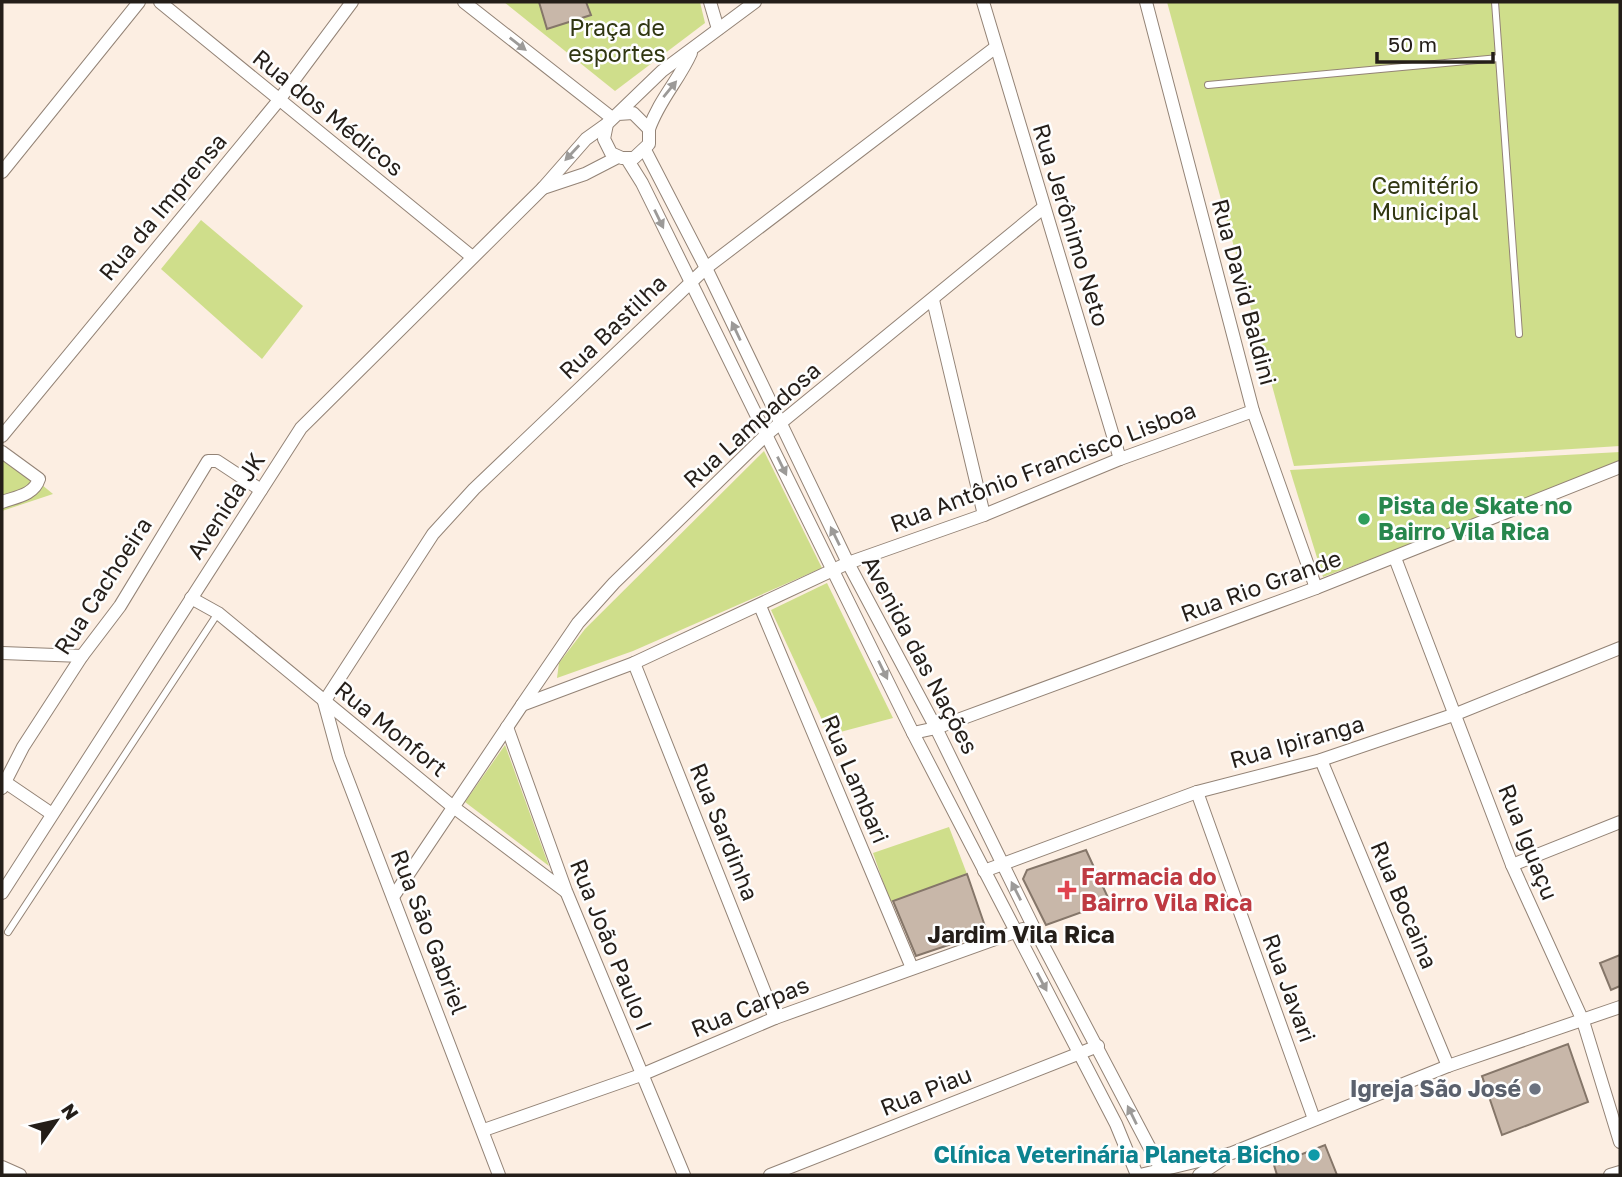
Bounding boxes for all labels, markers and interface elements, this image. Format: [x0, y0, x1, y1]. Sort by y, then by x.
park label: Praça de esportes [568, 13, 666, 67]
scale bar [1377, 21, 1492, 65]
text: 50 m [1388, 31, 1437, 57]
one-way arrow [509, 36, 526, 51]
street label: Rua dos Médicos [248, 43, 410, 182]
one-way arrow [662, 81, 677, 98]
street label: Rua Jerônimo Neto [1028, 120, 1116, 329]
street label: Rua da Imprensa [92, 127, 232, 286]
one-way arrow [565, 144, 581, 161]
park label: Cemitério Municipal [1371, 171, 1479, 225]
street label: Rua David Baldini [1207, 196, 1283, 388]
one-way arrow [654, 209, 665, 229]
street label: Rua Bastilha [553, 268, 672, 384]
one-way arrow [730, 321, 742, 341]
street label: Rua Lampadosa [677, 355, 826, 493]
street label: Rua Antônio Francisco Lisboa [886, 395, 1199, 537]
street label: Avenida JK [180, 447, 270, 564]
one-way arrow [777, 456, 788, 476]
place label: Pista de Skate no Bairro Vila Rica [1378, 491, 1573, 545]
street label: Rua Cachoeira [47, 511, 157, 659]
marker: Pista de Skate no Bairro Vila Rica [1356, 511, 1372, 527]
one-way arrow [829, 526, 841, 546]
street label: Rua Rio Grande [1177, 543, 1345, 627]
street label: Avenida das Nações [857, 551, 985, 758]
one-way arrow [877, 660, 888, 680]
street label: Rua Monfort [330, 674, 453, 782]
street label: Rua Ipiranga [1226, 709, 1367, 774]
street label: Rua Lambari [816, 710, 896, 847]
street label: Rua Sardinha [685, 759, 765, 905]
street label: Rua Iguaçu [1493, 780, 1565, 904]
street label: Rua Bocaina [1365, 837, 1444, 973]
street label: Rua São Gabriel [386, 845, 474, 1018]
street label: Rua João Paulo I [565, 855, 659, 1035]
place label: Farmacia do Bairro Vila Rica [1081, 862, 1252, 916]
one-way arrow [1010, 881, 1022, 901]
marker: Farmacia do Bairro Vila Rica [1059, 882, 1075, 898]
district label: Jardim Vila Rica [927, 919, 1115, 948]
street label: Rua Javari [1257, 930, 1322, 1046]
street label: Rua Carpas [687, 970, 813, 1042]
one-way arrow [1037, 972, 1048, 992]
street label: Rua Piau [876, 1059, 975, 1121]
place label: Igreja São José [1350, 1074, 1521, 1102]
marker: Igreja São José [1527, 1081, 1543, 1097]
north arrow [21, 1086, 91, 1156]
text: N [57, 1099, 84, 1124]
one-way arrow [1126, 1105, 1137, 1125]
place label: Clínica Veterinária Planeta Bicho [934, 1140, 1300, 1168]
marker: Clínica Veterinária Planeta Bicho [1306, 1147, 1322, 1163]

